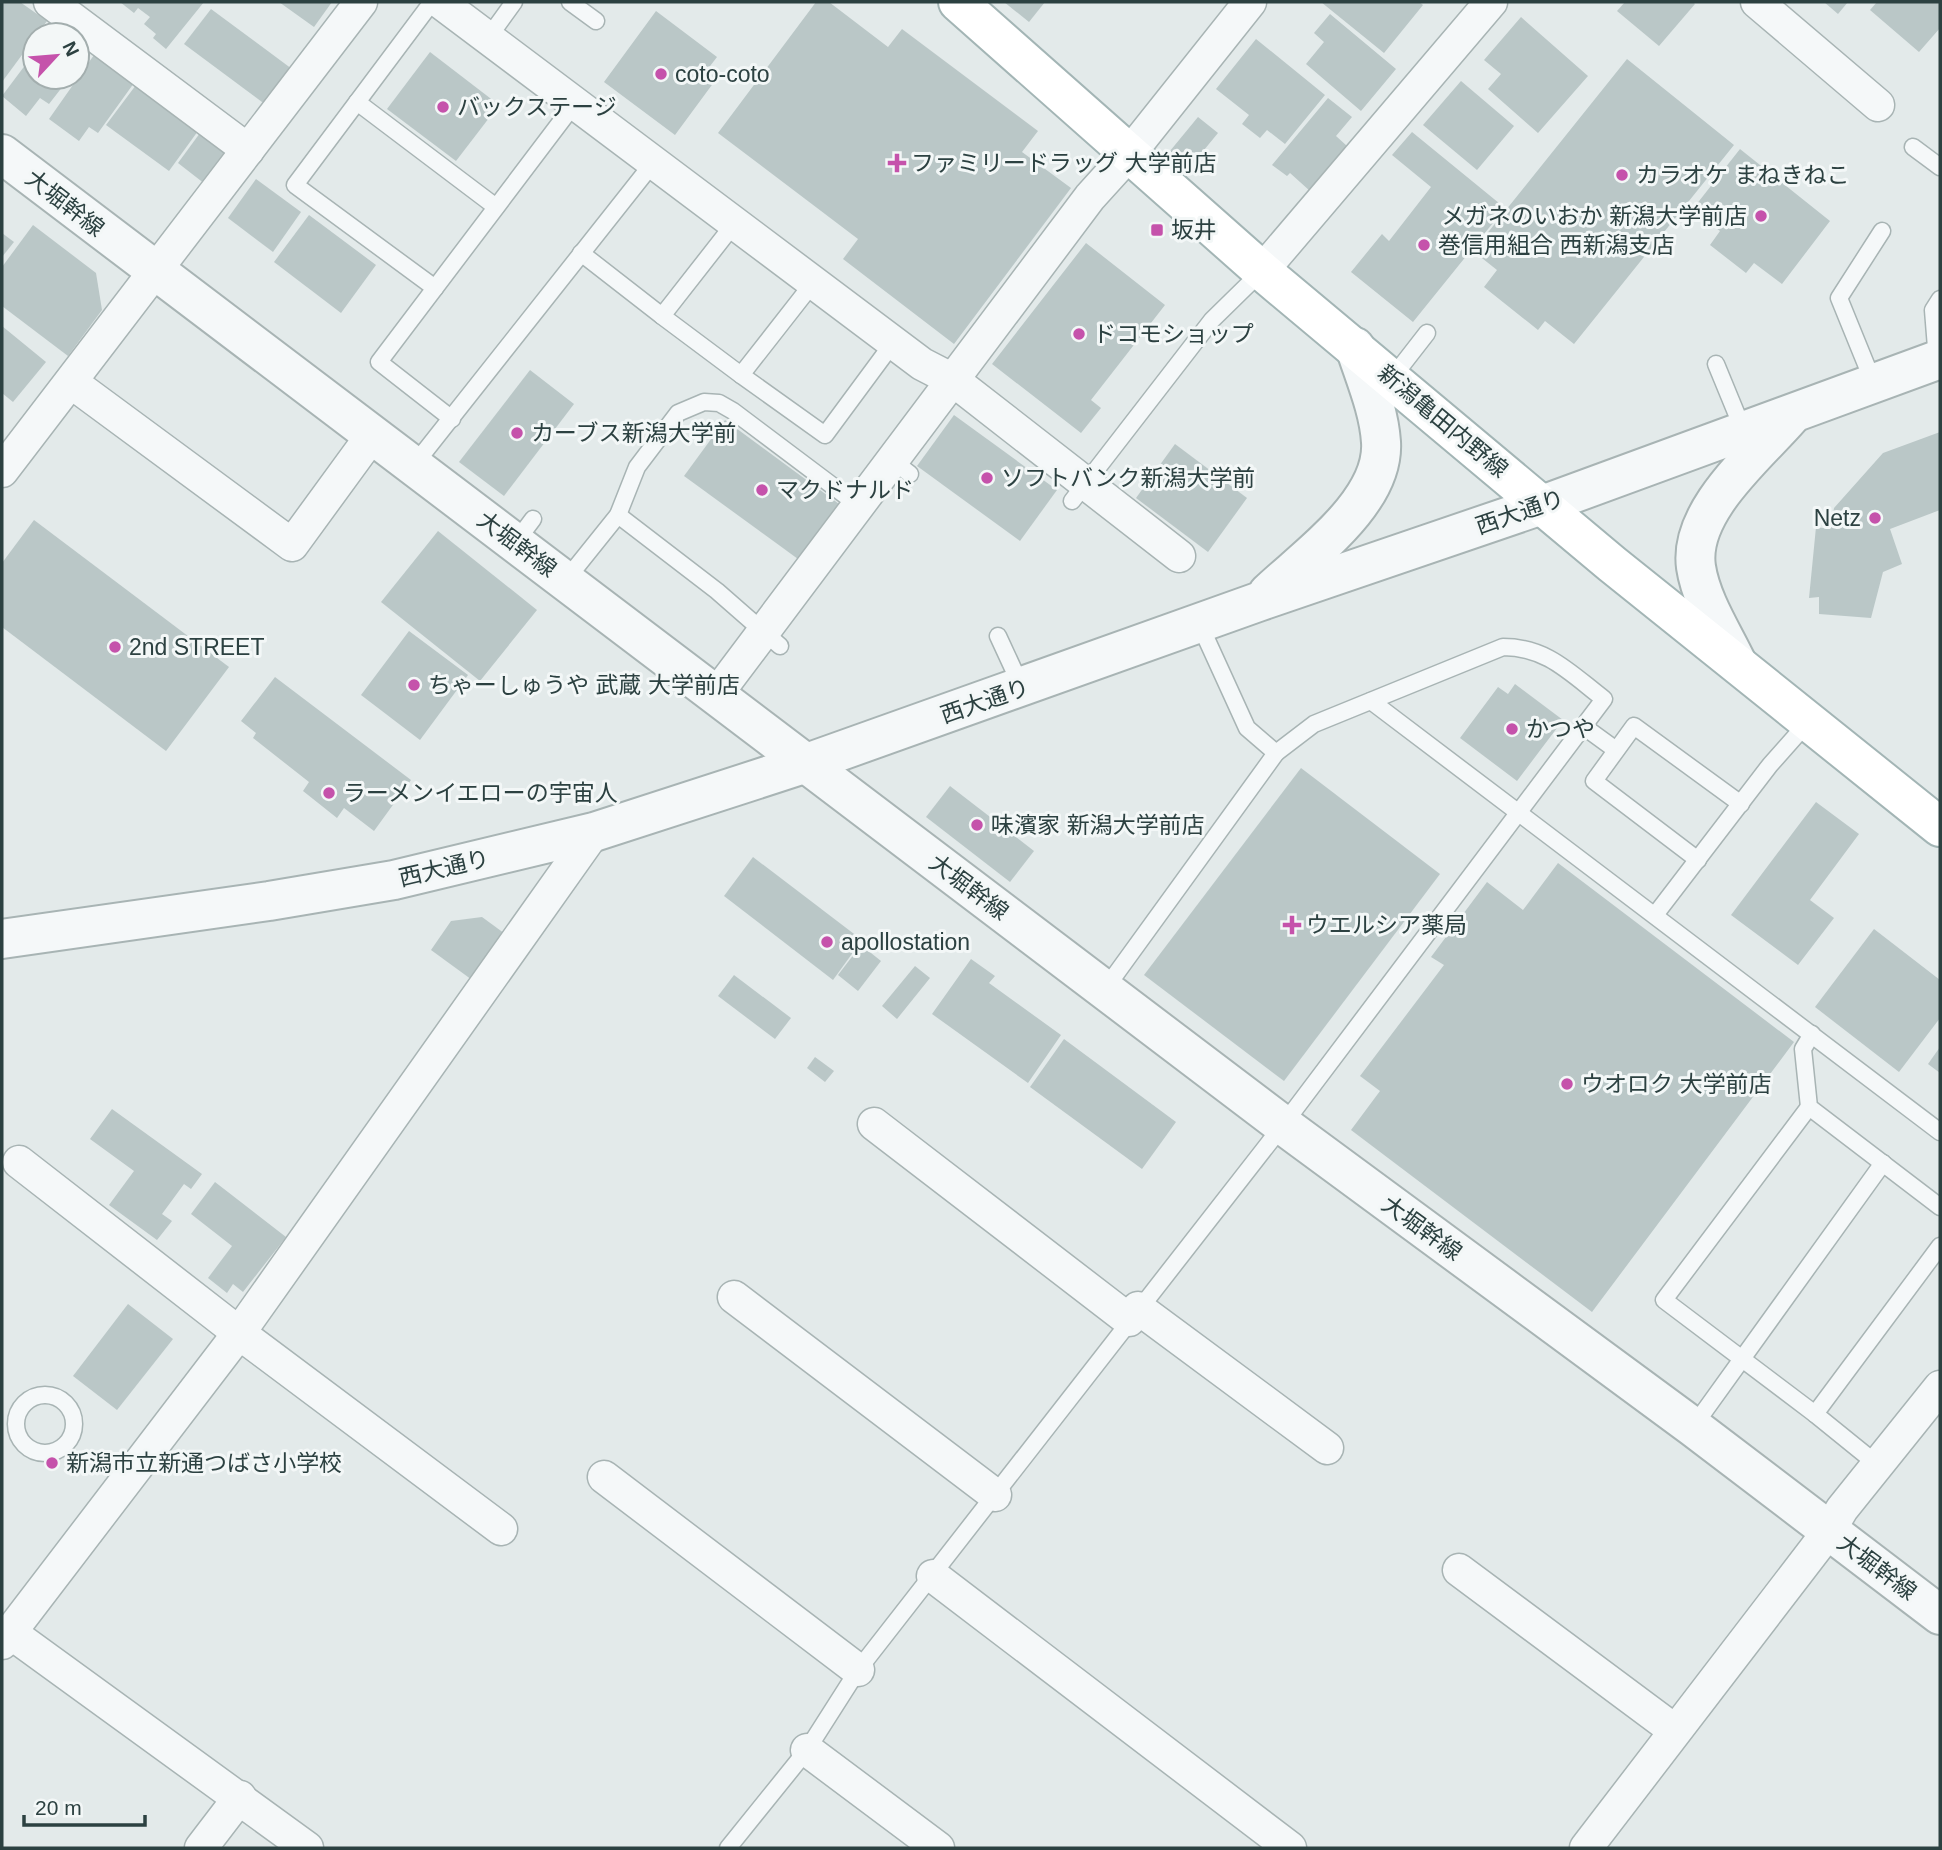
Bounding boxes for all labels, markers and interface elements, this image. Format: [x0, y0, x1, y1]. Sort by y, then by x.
north arrow [21, 21, 91, 91]
text: N [58, 38, 83, 60]
place label: coto-coto [675, 61, 770, 87]
marker: coto-coto [653, 66, 669, 82]
place label: バックステージ [457, 94, 617, 120]
marker: バックステージ [435, 99, 451, 115]
place label: ファミリードラッグ 大学前店 [911, 150, 1216, 176]
marker: ファミリードラッグ 大学前店 [889, 155, 905, 171]
place label: カラオケ まねきねこ [1636, 162, 1849, 188]
street label: 大堀幹線 [21, 164, 109, 242]
marker: カラオケ まねきねこ [1614, 167, 1630, 183]
place label: メガネのいおか 新潟大学前店 [1442, 203, 1747, 229]
marker: メガネのいおか 新潟大学前店 [1753, 208, 1769, 224]
place label: 坂井 [1171, 217, 1217, 243]
marker: 坂井 [1149, 222, 1165, 238]
place label: 巻信用組合 西新潟支店 [1438, 232, 1674, 258]
marker: 巻信用組合 西新潟支店 [1416, 237, 1432, 253]
place label: ドコモショップ [1093, 321, 1254, 347]
marker: ドコモショップ [1071, 326, 1087, 342]
street label: 新潟亀田内野線 [1373, 359, 1513, 483]
place label: カーブス新潟大学前 [531, 420, 737, 446]
marker: カーブス新潟大学前 [509, 425, 525, 441]
place label: ソフトバンク新潟大学前 [1001, 465, 1255, 491]
marker: ソフトバンク新潟大学前 [979, 470, 995, 486]
place label: マクドナルド [776, 477, 914, 503]
marker: マクドナルド [754, 482, 770, 498]
street label: 西大通り [1472, 485, 1568, 539]
place label: Netz [1814, 505, 1861, 531]
street label: 大堀幹線 [472, 506, 562, 582]
marker: Netz [1867, 510, 1883, 526]
place label: 2nd STREET [129, 634, 265, 660]
marker: 2nd STREET [107, 639, 123, 655]
place label: ちゃーしゅうや 武蔵 大学前店 [428, 672, 740, 698]
street label: 西大通り [937, 674, 1033, 728]
marker: ちゃーしゅうや 武蔵 大学前店 [406, 677, 422, 693]
place label: かつや [1526, 716, 1595, 742]
marker: かつや [1504, 721, 1520, 737]
place label: ラーメンイエローの宇宙人 [343, 780, 618, 806]
marker: ラーメンイエローの宇宙人 [321, 785, 337, 801]
place label: 味濱家 新潟大学前店 [991, 812, 1204, 838]
marker: 味濱家 新潟大学前店 [969, 817, 985, 833]
street label: 西大通り [396, 845, 492, 891]
street label: 大堀幹線 [924, 849, 1014, 925]
place label: ウエルシア薬局 [1306, 912, 1467, 938]
marker: ウエルシア薬局 [1284, 917, 1300, 933]
place label: apollostation [841, 929, 970, 955]
marker: apollostation [819, 934, 835, 950]
place label: ウオロク 大学前店 [1581, 1071, 1771, 1097]
marker: ウオロク 大学前店 [1559, 1076, 1575, 1092]
street label: 大堀幹線 [1377, 1190, 1467, 1266]
place label: 新潟市立新通つばさ小学校 [66, 1450, 342, 1476]
marker: 新潟市立新通つばさ小学校 [44, 1455, 60, 1471]
street label: 大堀幹線 [1832, 1529, 1922, 1605]
scale bar [24, 1784, 145, 1828]
text: 20 m [35, 1796, 82, 1819]

